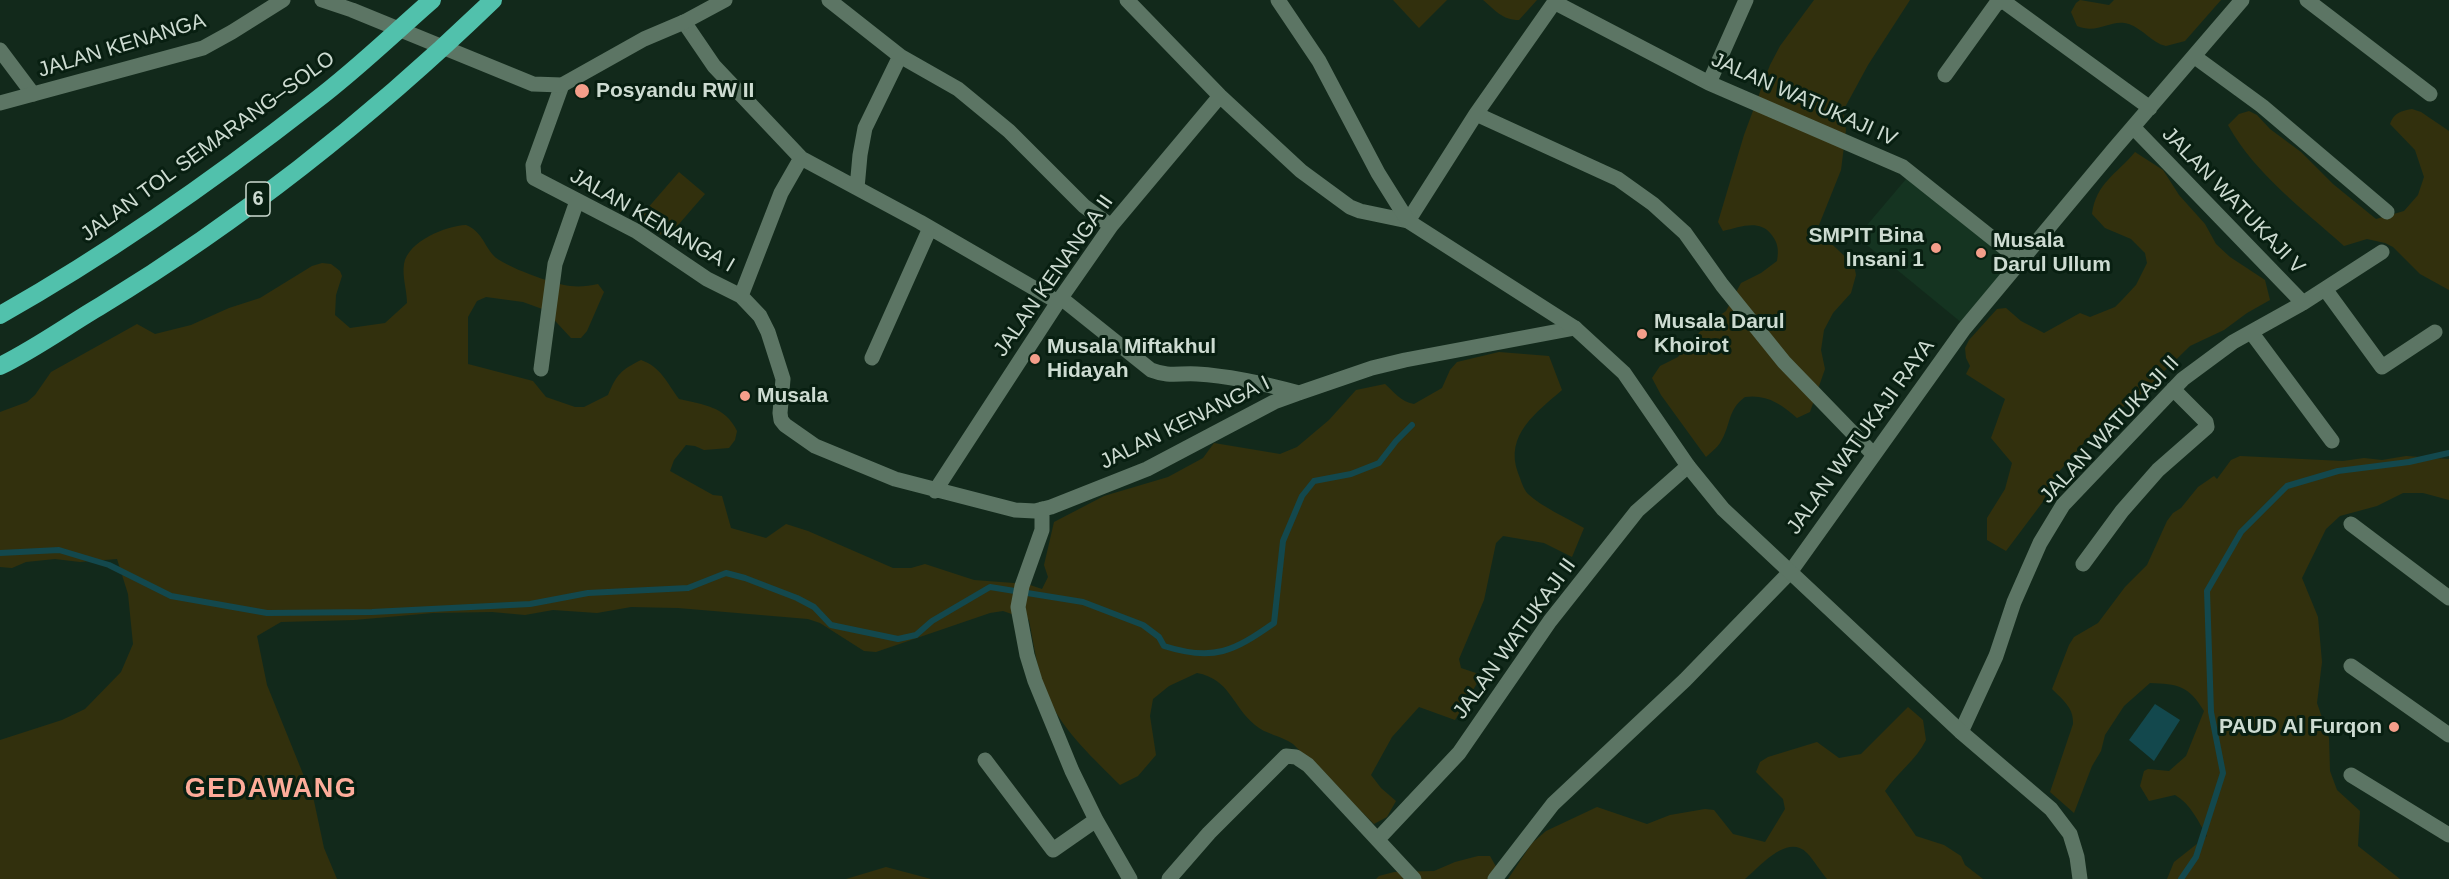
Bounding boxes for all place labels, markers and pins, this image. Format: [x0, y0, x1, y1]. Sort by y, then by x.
place label: Posyandu RW II [596, 78, 754, 104]
marker: Posyandu RW II [573, 82, 591, 100]
place label: SMPIT Bina Insani 1 [1808, 223, 1924, 273]
place label: Musala Darul Ullum [1993, 228, 2111, 278]
marker: SMPIT Bina Insani 1 [1929, 241, 1943, 255]
marker: Musala Darul Ullum [1974, 246, 1988, 260]
place label: Musala Darul Khoirot [1654, 309, 1785, 359]
marker: Musala Darul Khoirot [1635, 327, 1649, 341]
place label: Musala Miftakhul Hidayah [1047, 334, 1216, 384]
marker: Musala Miftakhul Hidayah [1028, 352, 1042, 366]
place label: Musala [757, 383, 828, 409]
marker: Musala [738, 389, 752, 403]
place label: PAUD Al Furqon [2219, 714, 2382, 740]
marker: PAUD Al Furqon [2387, 720, 2401, 734]

